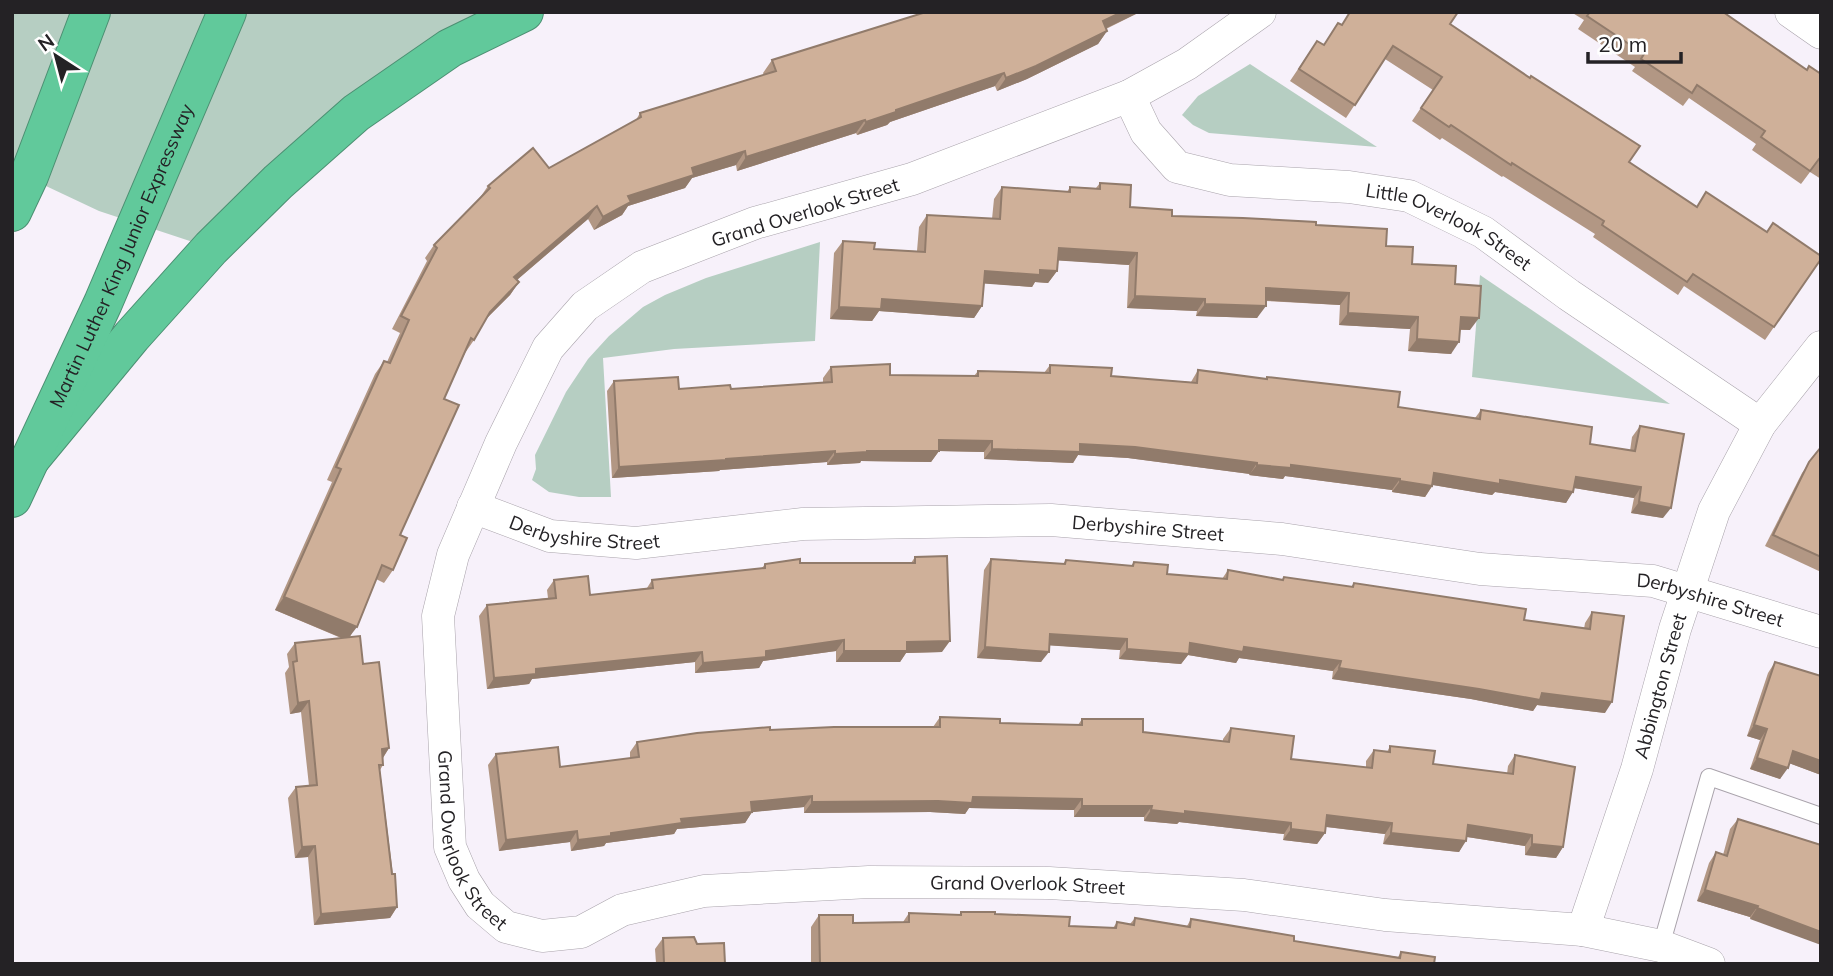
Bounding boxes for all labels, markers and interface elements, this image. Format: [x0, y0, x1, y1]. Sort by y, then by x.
north arrow [21, 21, 91, 91]
scale bar [1588, 21, 1681, 65]
text: N [33, 28, 59, 56]
text: 20 m [1598, 31, 1647, 57]
street label: Martin Luther King Junior Expressway [44, 100, 199, 411]
street label: Grand Overlook Street [708, 172, 902, 252]
street label: Little Overlook Street [1364, 178, 1537, 276]
street label: Derbyshire Street [506, 510, 661, 555]
street label: Derbyshire Street [1071, 510, 1225, 546]
street label: Derbyshire Street [1636, 568, 1787, 632]
street label: Abbington Street [1628, 610, 1692, 761]
street label: Grand Overlook Street [433, 749, 513, 935]
street label: Grand Overlook Street [930, 870, 1126, 900]

